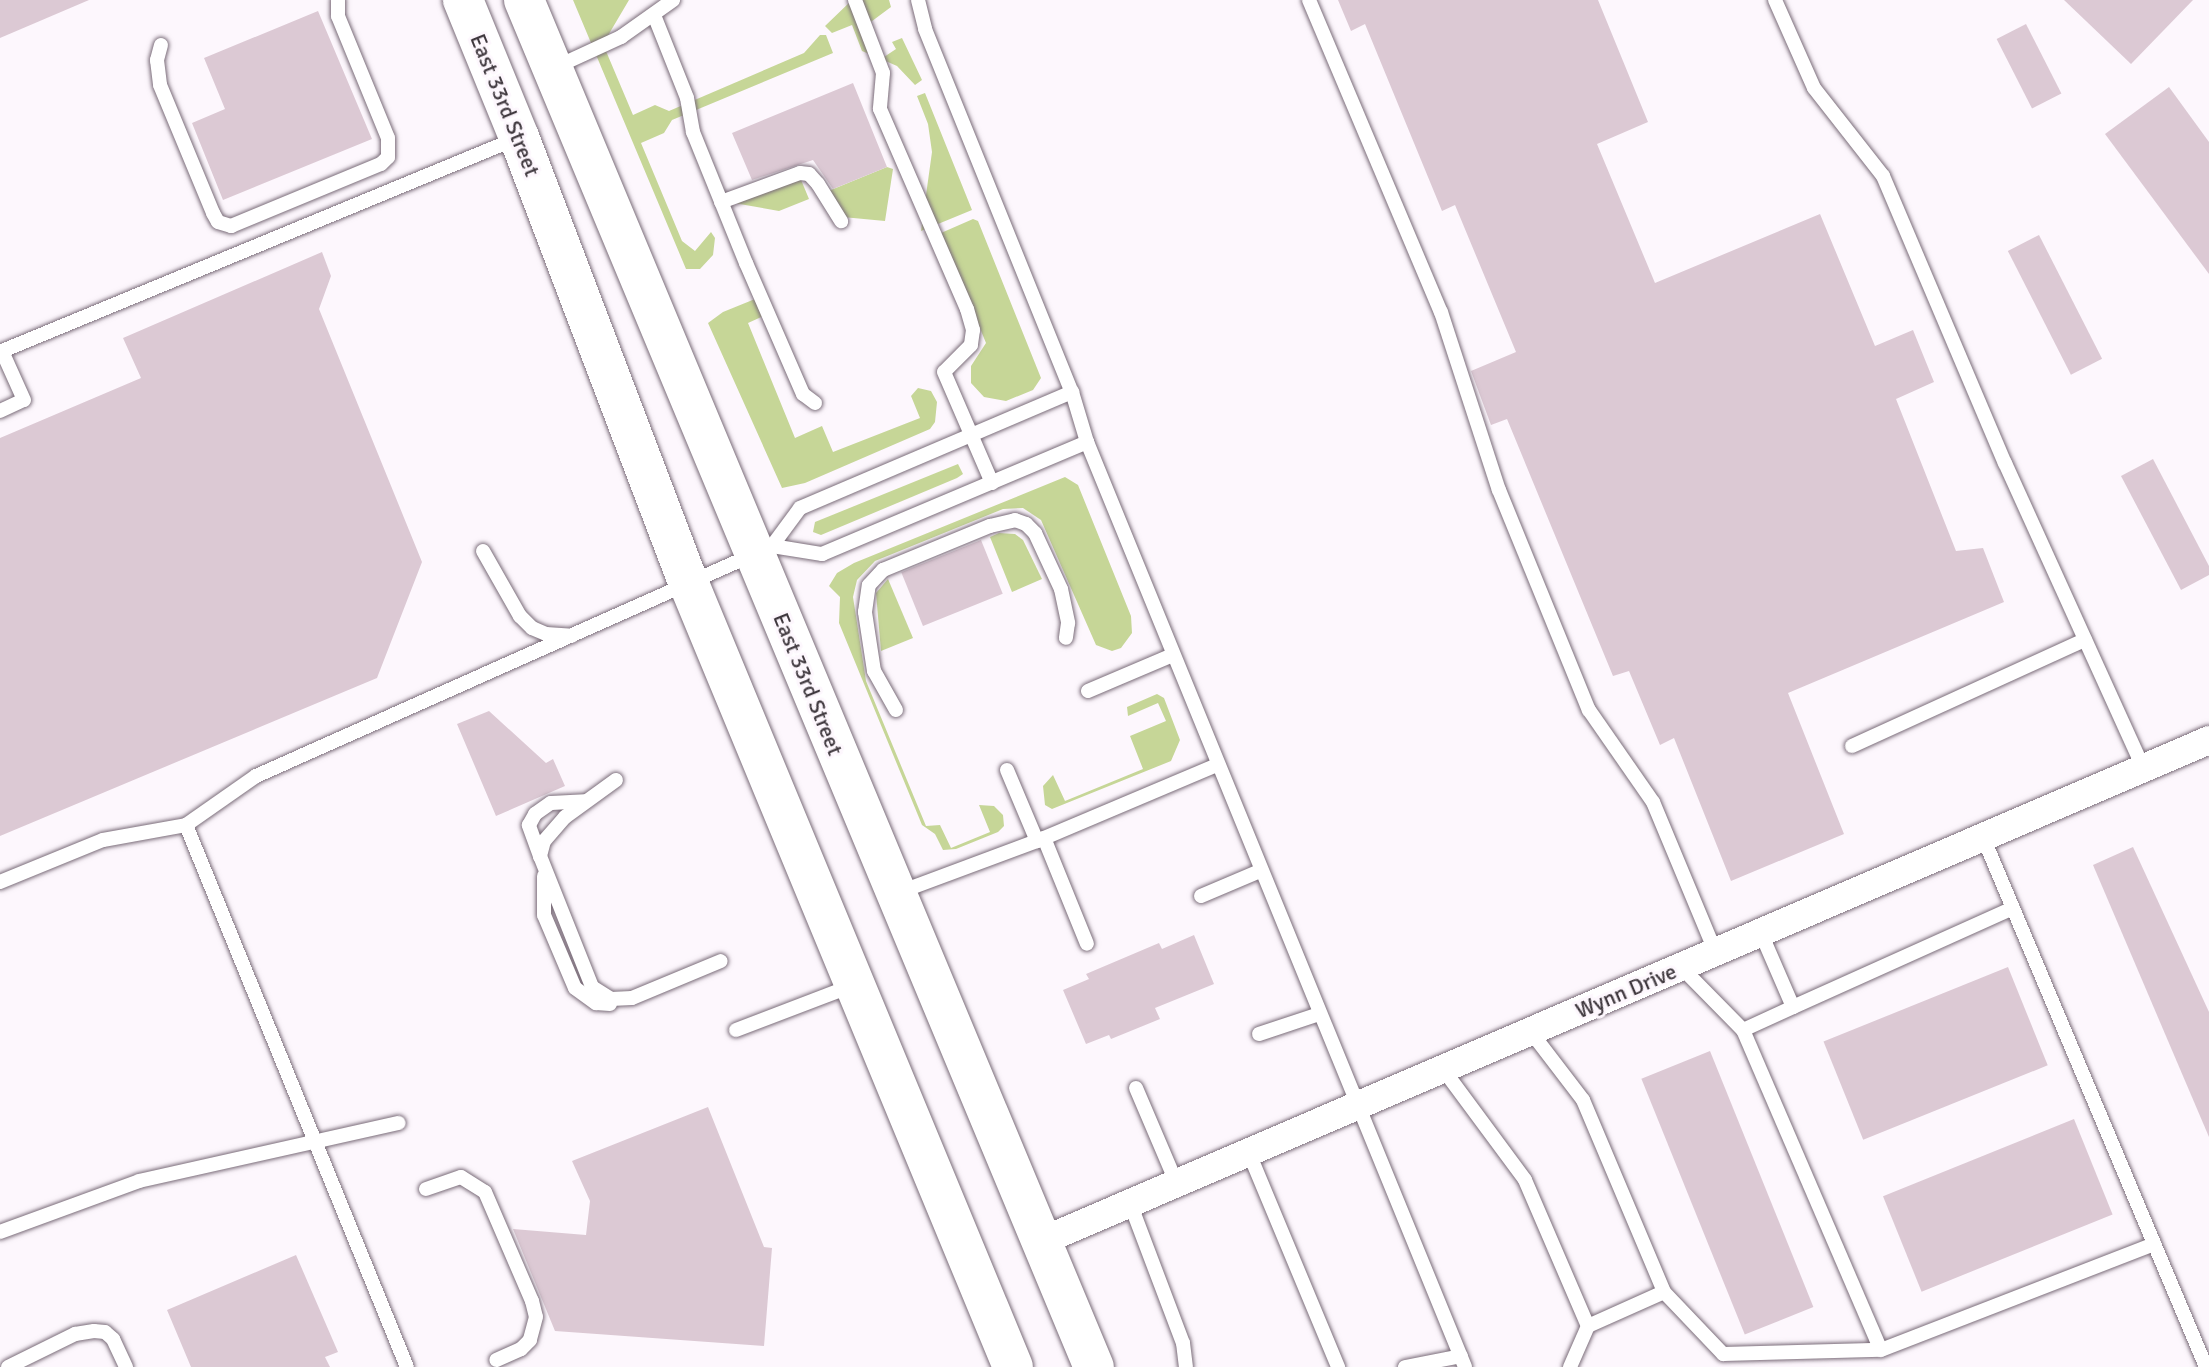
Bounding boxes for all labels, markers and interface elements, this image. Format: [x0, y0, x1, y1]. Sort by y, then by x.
street label: East 33rd Street [464, 30, 546, 180]
street label: East 33rd Street [767, 609, 849, 759]
street label: Wynn Drive [1572, 958, 1680, 1024]

